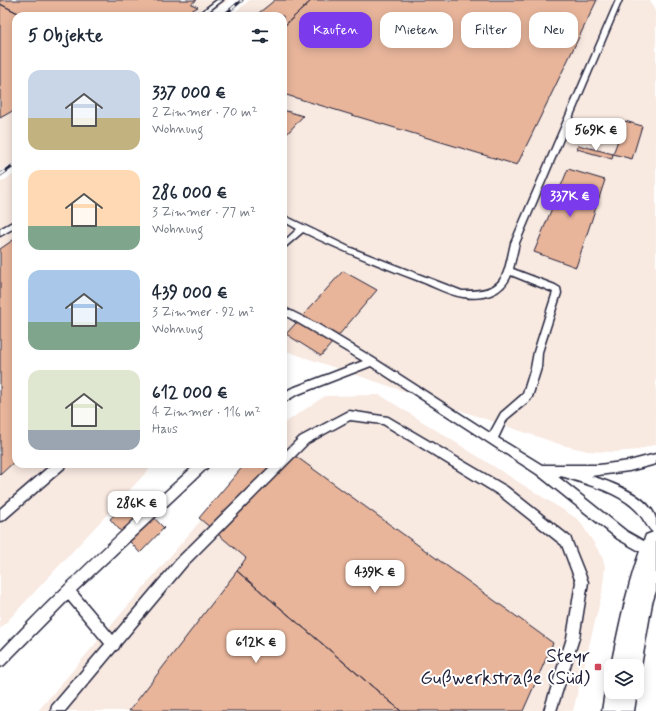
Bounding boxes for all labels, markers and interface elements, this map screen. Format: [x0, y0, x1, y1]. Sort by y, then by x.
chip: Kaufen [299, 12, 372, 48]
chip: Mieten [380, 12, 453, 48]
chip: Filter [461, 12, 521, 48]
chip: Neu [529, 12, 578, 48]
text: 5 Objekte [28, 25, 103, 47]
icon: filters [249, 25, 271, 47]
text: 337 000 € [152, 82, 226, 104]
icon: home [60, 86, 108, 134]
text: 2 Zimmer · 70 m² [152, 104, 257, 121]
pin: 569K € [563, 118, 629, 152]
text: Wohnung [152, 121, 203, 138]
text: 569K € [574, 122, 618, 139]
text: 286 000 € [152, 182, 227, 204]
pin: 337K € [537, 184, 603, 218]
icon: home [60, 186, 108, 234]
text: 337K € [550, 188, 590, 205]
text: 3 Zimmer · 77 m² [152, 204, 256, 221]
text: Wohnung [152, 221, 203, 238]
text: 439 000 € [152, 282, 228, 304]
icon: home [60, 286, 108, 334]
text: 3 Zimmer · 92 m² [152, 304, 255, 321]
text: Wohnung [152, 321, 203, 338]
text: 612 000 € [152, 382, 228, 404]
icon: home [60, 386, 108, 434]
text: 4 Zimmer · 116 m² [152, 404, 261, 421]
text: Haus [152, 421, 178, 438]
pin: 286K € [104, 491, 170, 525]
text: 286K € [117, 495, 157, 512]
pin: 439K € [342, 560, 408, 594]
text: 439K € [354, 564, 396, 581]
pin: 612K € [223, 630, 289, 664]
text: 612K € [235, 634, 277, 651]
place label: Steyr Gußwerkstraße (Süd) [420, 644, 590, 691]
map controls [604, 659, 644, 699]
button: layers [604, 659, 644, 699]
marker: Steyr Gußwerkstraße (Süd) [593, 662, 603, 672]

